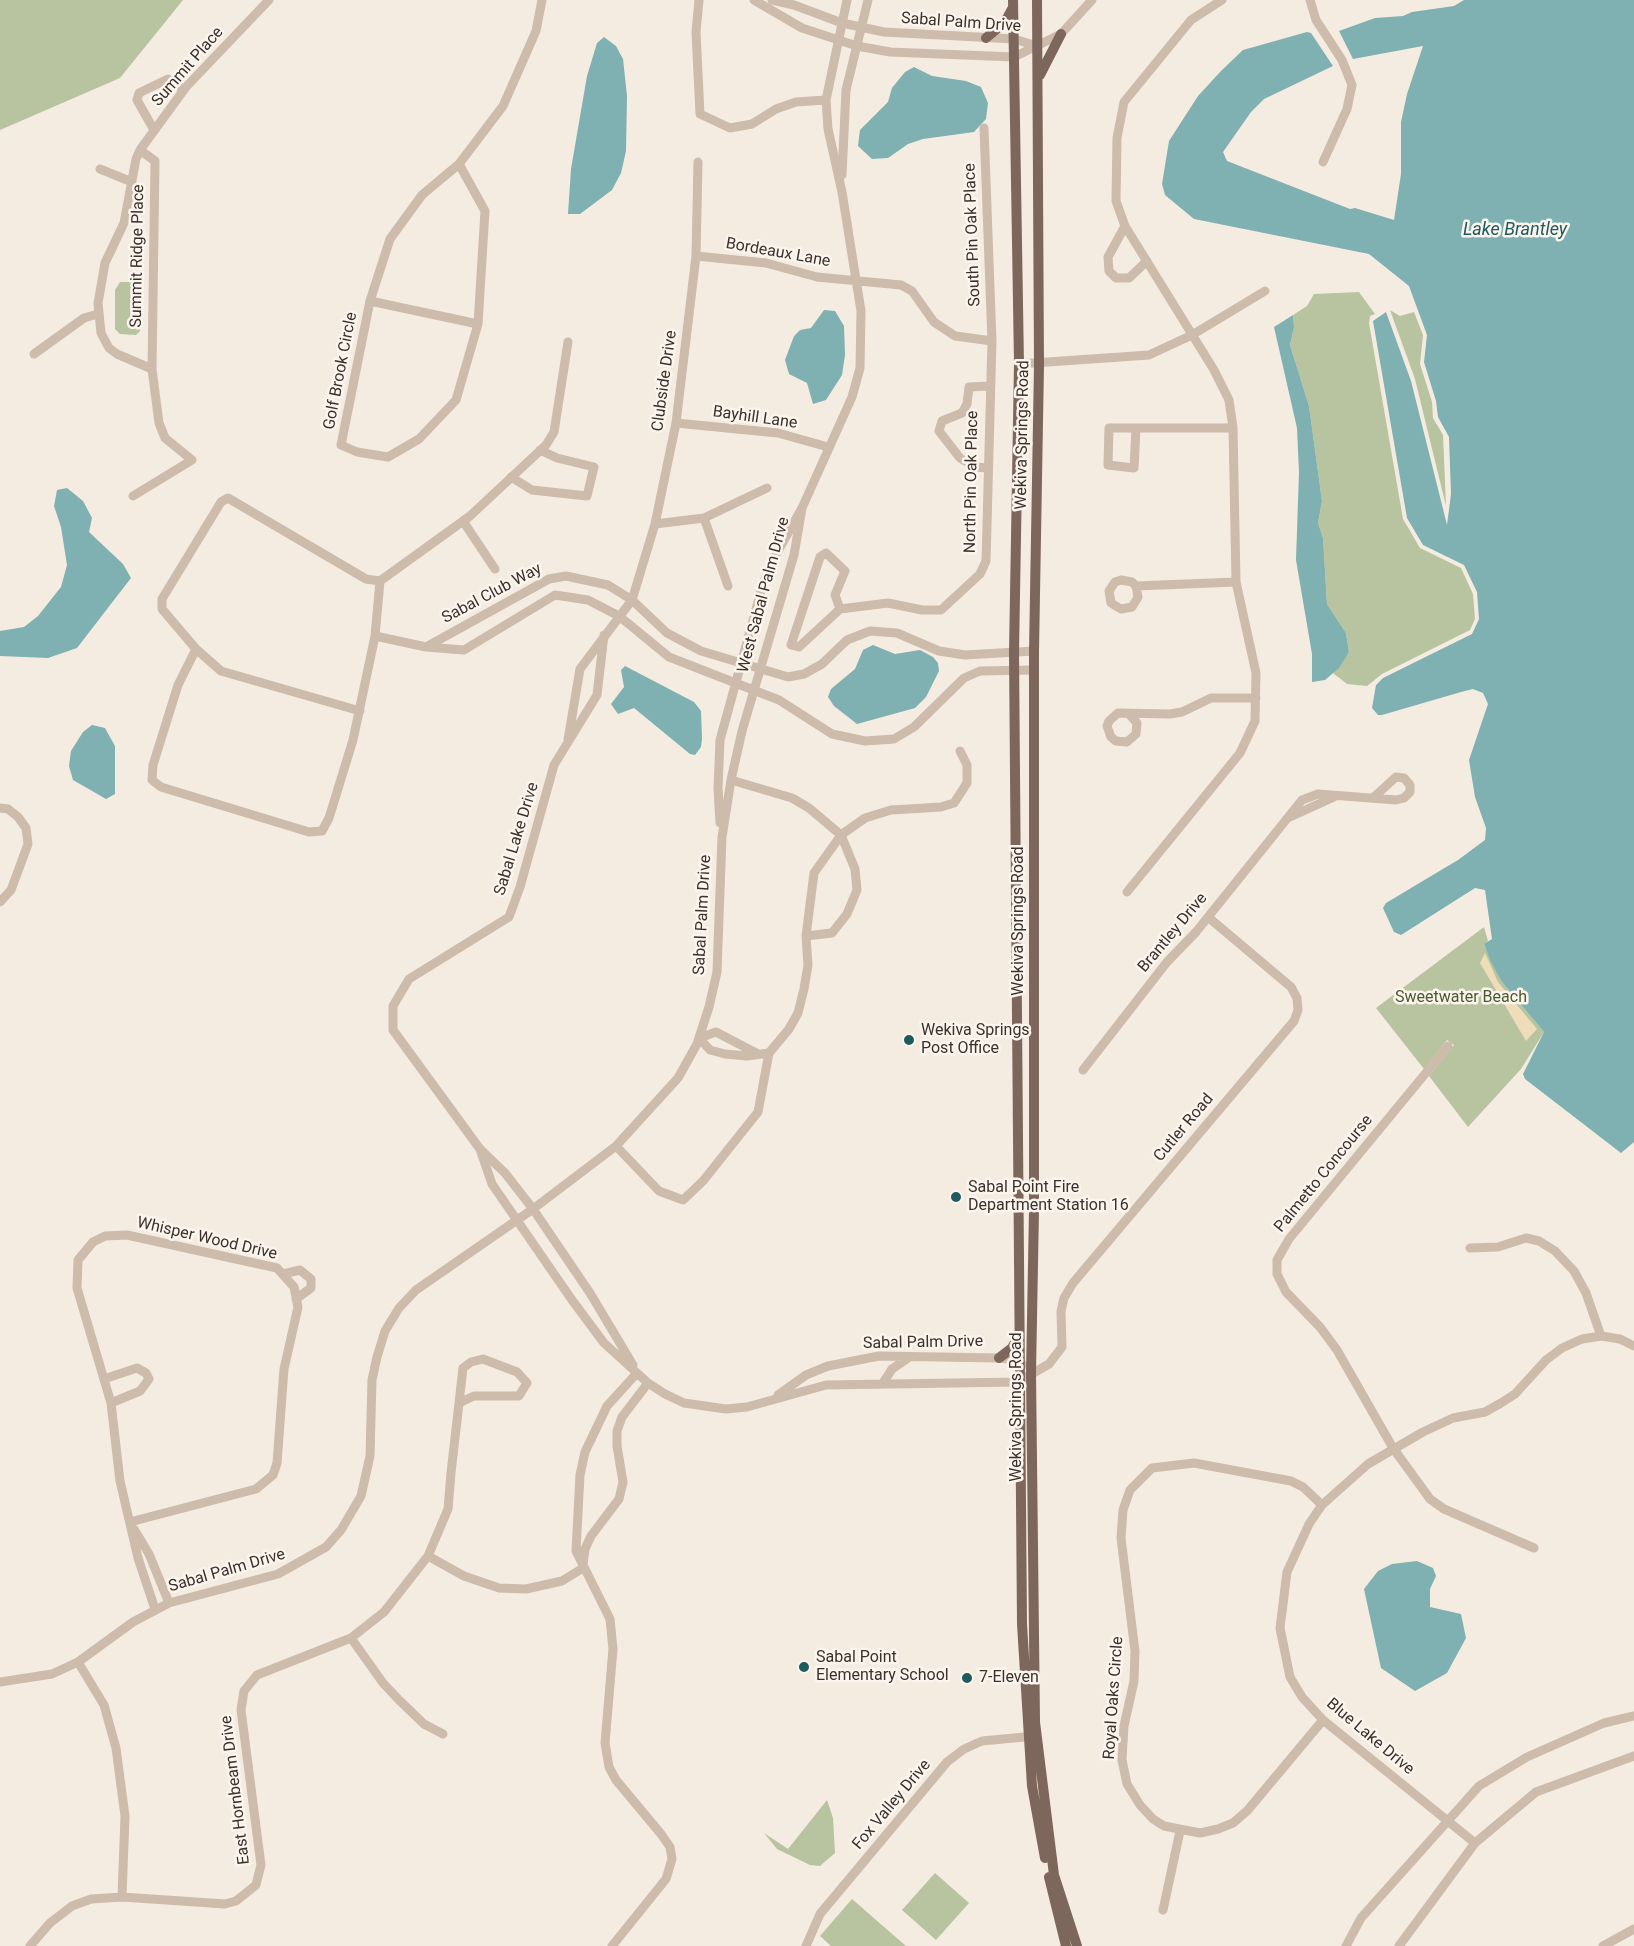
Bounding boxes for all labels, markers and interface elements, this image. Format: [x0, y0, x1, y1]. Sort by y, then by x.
street label: Sabal Palm Drive [900, 9, 1022, 37]
street label: Summit Place [148, 23, 228, 111]
street label: South Pin Oak Place [961, 163, 985, 307]
street label: Summit Ridge Place [127, 184, 149, 328]
water label: Lake Brantley [1463, 219, 1567, 241]
street label: Bordeaux Lane [724, 234, 832, 272]
street label: Golf Brook Circle [320, 311, 362, 431]
street label: Clubside Drive [648, 329, 682, 433]
street label: Wekiva Springs Road [1012, 360, 1034, 510]
street label: Bayhill Lane [711, 403, 799, 433]
street label: North Pin Oak Place [961, 411, 983, 553]
street label: West Sabal Palm Drive [734, 515, 794, 675]
street label: Sabal Club Way [439, 560, 545, 628]
street label: Sabal Lake Drive [491, 780, 543, 898]
street label: Wekiva Springs Road [1009, 846, 1029, 996]
street label: Sabal Palm Drive [690, 854, 716, 976]
street label: Brantley Drive [1134, 889, 1212, 977]
park label: Sweetwater Beach [1395, 988, 1527, 1008]
place label: Wekiva Springs Post Office [921, 1021, 1030, 1059]
marker: Wekiva Springs Post Office [902, 1033, 916, 1047]
street label: Cutler Road [1150, 1090, 1218, 1166]
street label: Palmetto Concourse [1271, 1111, 1377, 1237]
place label: Sabal Point Fire Department Station 16 [968, 1178, 1129, 1216]
marker: Sabal Point Fire Department Station 16 [949, 1190, 963, 1204]
street label: Whisper Wood Drive [135, 1214, 279, 1264]
street label: Sabal Palm Drive [863, 1332, 983, 1354]
street label: Wekiva Springs Road [1007, 1332, 1027, 1482]
street label: Sabal Palm Drive [167, 1545, 287, 1597]
street label: Royal Oaks Circle [1100, 1636, 1128, 1760]
place label: Sabal Point Elementary School [816, 1648, 949, 1686]
marker: Sabal Point Elementary School [797, 1660, 811, 1674]
place label: 7-Eleven [979, 1668, 1039, 1688]
marker: 7-Eleven [960, 1671, 974, 1685]
street label: Blue Lake Drive [1322, 1695, 1418, 1779]
street label: East Hornbeam Drive [217, 1714, 255, 1866]
street label: Fox Valley Drive [849, 1756, 935, 1854]

